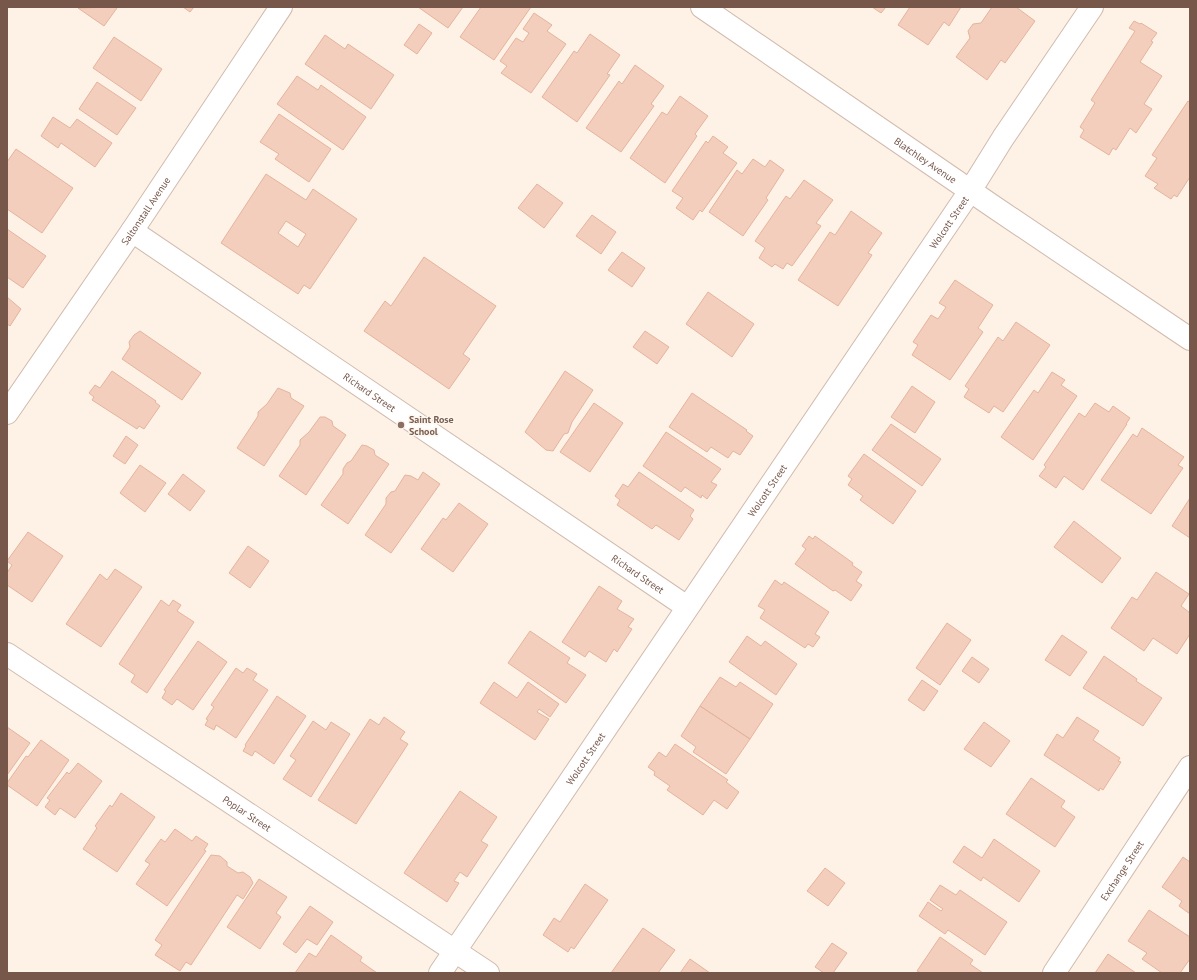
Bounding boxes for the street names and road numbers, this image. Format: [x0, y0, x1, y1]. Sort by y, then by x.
street label: Blatchley Avenue [892, 134, 959, 186]
street label: Saltonstall Avenue [118, 174, 173, 247]
street label: Wolcott Street [926, 193, 972, 251]
street label: Richard Street [341, 370, 399, 415]
street label: Wolcott Street [745, 461, 790, 519]
street label: Richard Street [609, 551, 667, 596]
street label: Wolcott Street [563, 729, 608, 787]
street label: Poplar Street [220, 792, 274, 834]
street label: Exchange Street [1097, 837, 1147, 903]

